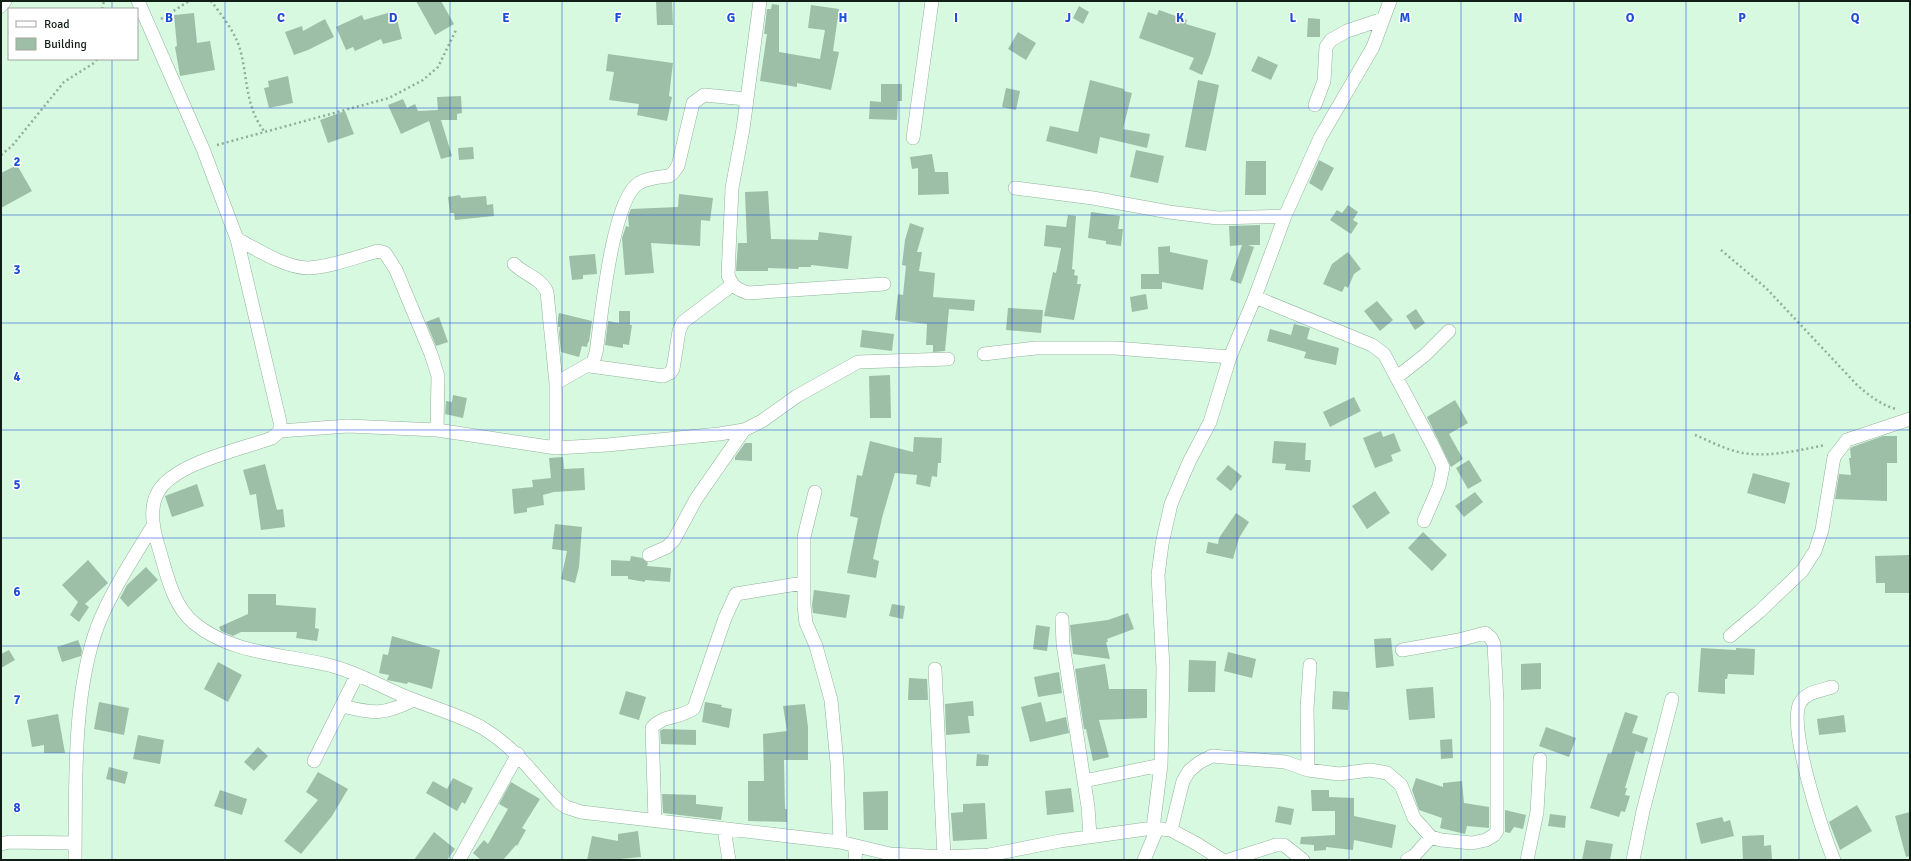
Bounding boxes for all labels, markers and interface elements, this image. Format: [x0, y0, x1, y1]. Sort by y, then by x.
legend [8, 8, 138, 60]
text: B [165, 10, 173, 26]
text: C [277, 10, 285, 26]
text: D [389, 10, 398, 26]
text: E [502, 10, 510, 26]
text: F [615, 10, 622, 26]
text: G [727, 10, 735, 26]
text: H [839, 10, 847, 26]
text: I [954, 10, 958, 26]
text: J [1065, 10, 1071, 26]
text: K [1176, 10, 1184, 26]
text: L [1290, 10, 1297, 26]
text: M [1400, 10, 1411, 26]
text: N [1513, 10, 1523, 26]
text: O [1626, 10, 1635, 26]
text: P [1738, 10, 1746, 26]
text: Q [1851, 10, 1860, 26]
text: Road [44, 17, 70, 32]
text: Building [44, 37, 87, 52]
text: 2 [13, 154, 21, 170]
text: 3 [13, 262, 21, 278]
text: 4 [13, 369, 21, 385]
text: 5 [13, 477, 21, 493]
text: 6 [13, 584, 21, 600]
text: 7 [13, 692, 21, 708]
text: 8 [13, 800, 21, 816]

